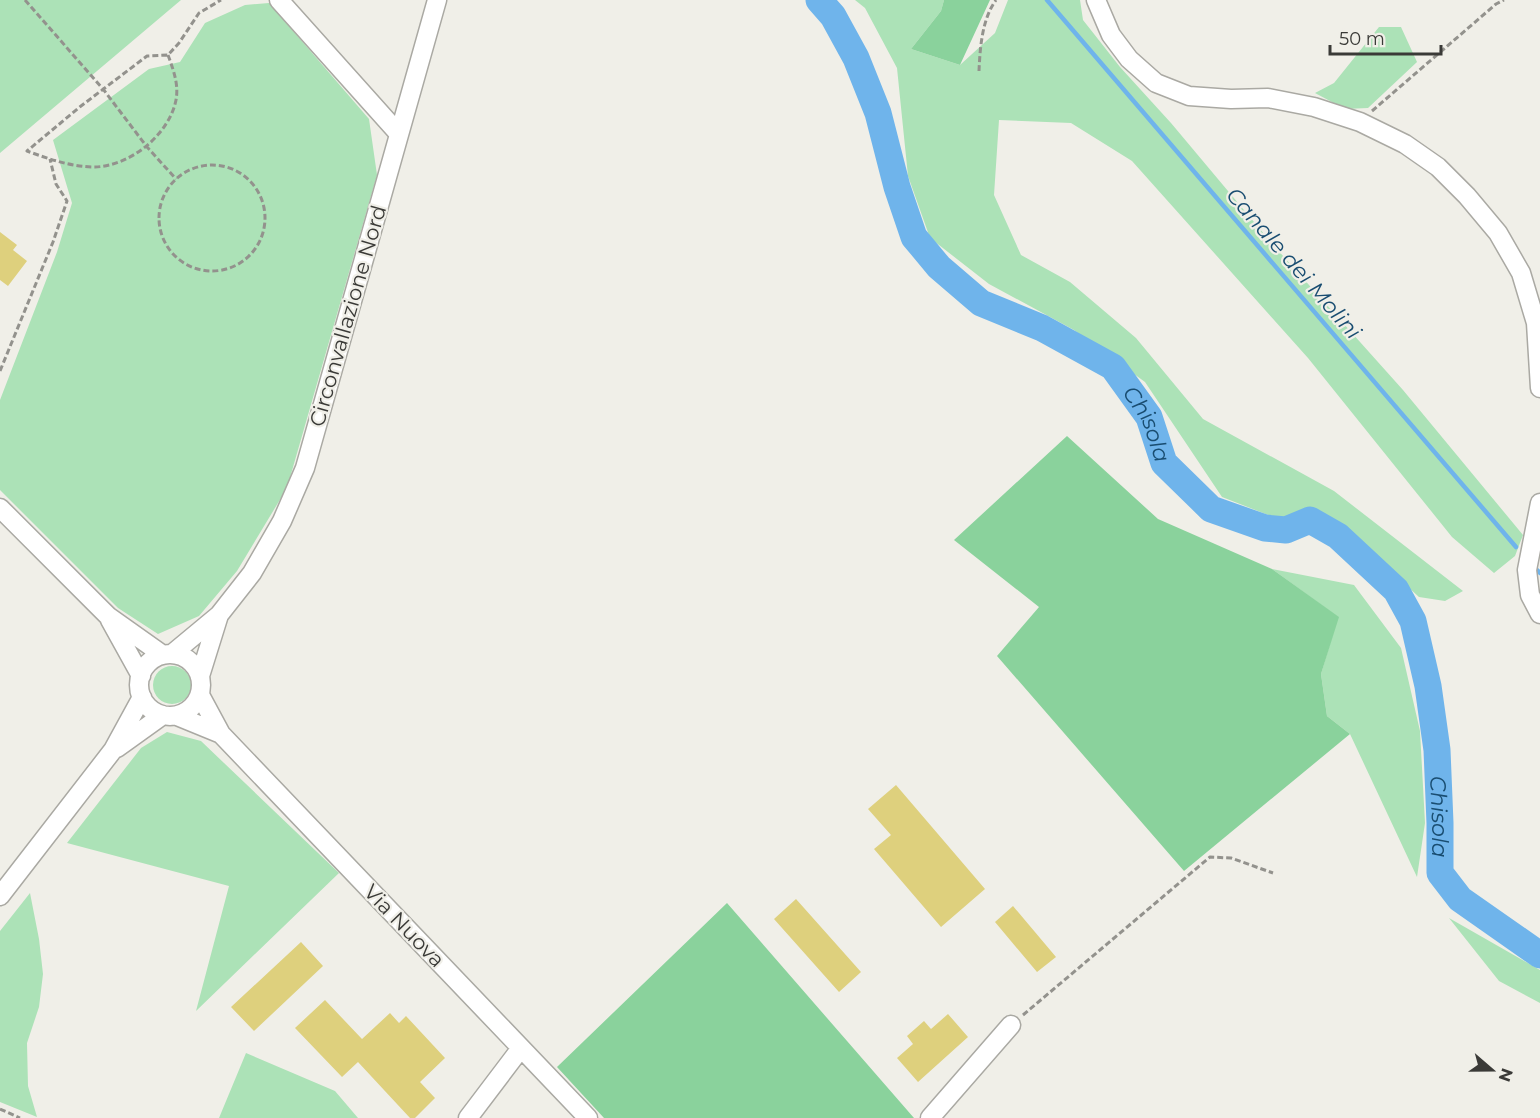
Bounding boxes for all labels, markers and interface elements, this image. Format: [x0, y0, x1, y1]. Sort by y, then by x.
scale bar [1330, 18, 1441, 56]
text: 50 m [1339, 28, 1385, 50]
water label: Canale dei Molini [1220, 182, 1367, 345]
street label: Circonvallazione Nord [304, 202, 391, 429]
water label: Chisola [1117, 381, 1176, 466]
water label: Chisola [1424, 775, 1453, 858]
street label: Via Nuova [359, 879, 450, 972]
north arrow [1462, 1040, 1522, 1100]
text: N [1494, 1066, 1517, 1084]

